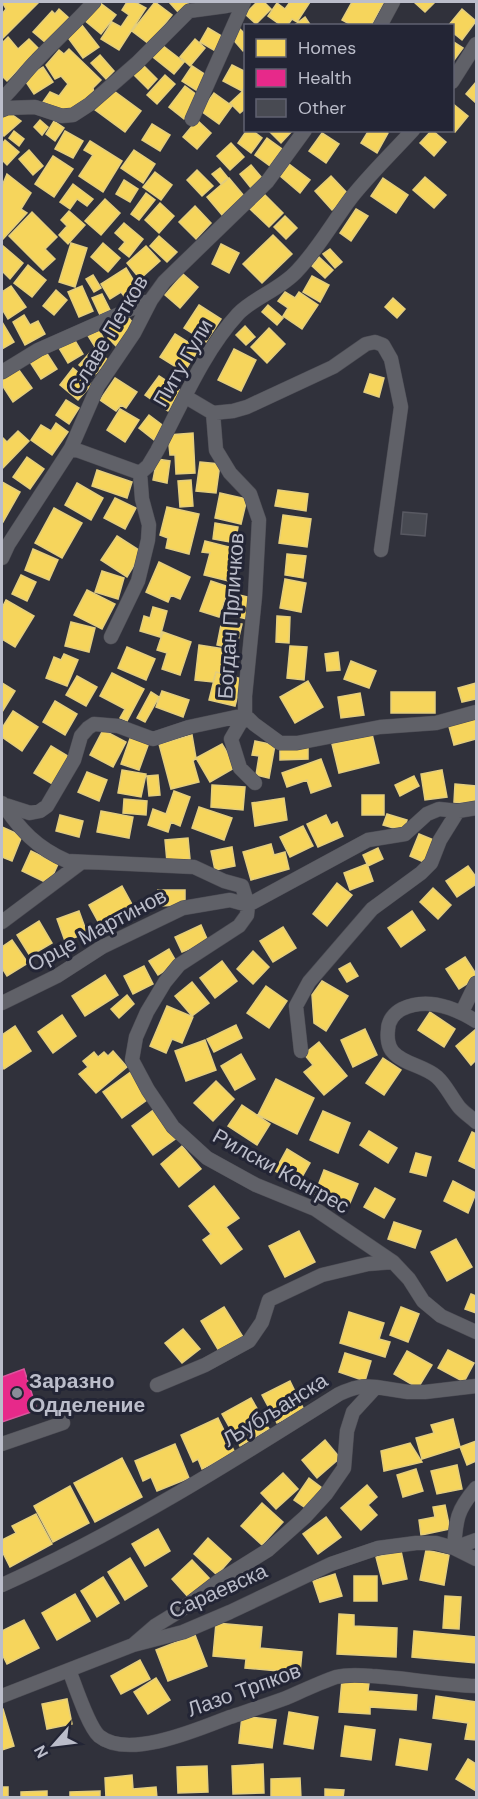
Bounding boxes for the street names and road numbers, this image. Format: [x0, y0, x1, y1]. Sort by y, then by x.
street label: Славе Петков [61, 270, 155, 400]
street label: Питу Гули [147, 314, 219, 412]
street label: Богдан Прличков [211, 532, 251, 700]
street label: Орце Мартинов [23, 882, 171, 978]
street label: Рилски Конгрес [208, 1122, 354, 1220]
street label: Љубљанска [217, 1366, 333, 1453]
street label: Сараевска [164, 1557, 272, 1625]
street label: Лазо Трпков [183, 1657, 305, 1723]

